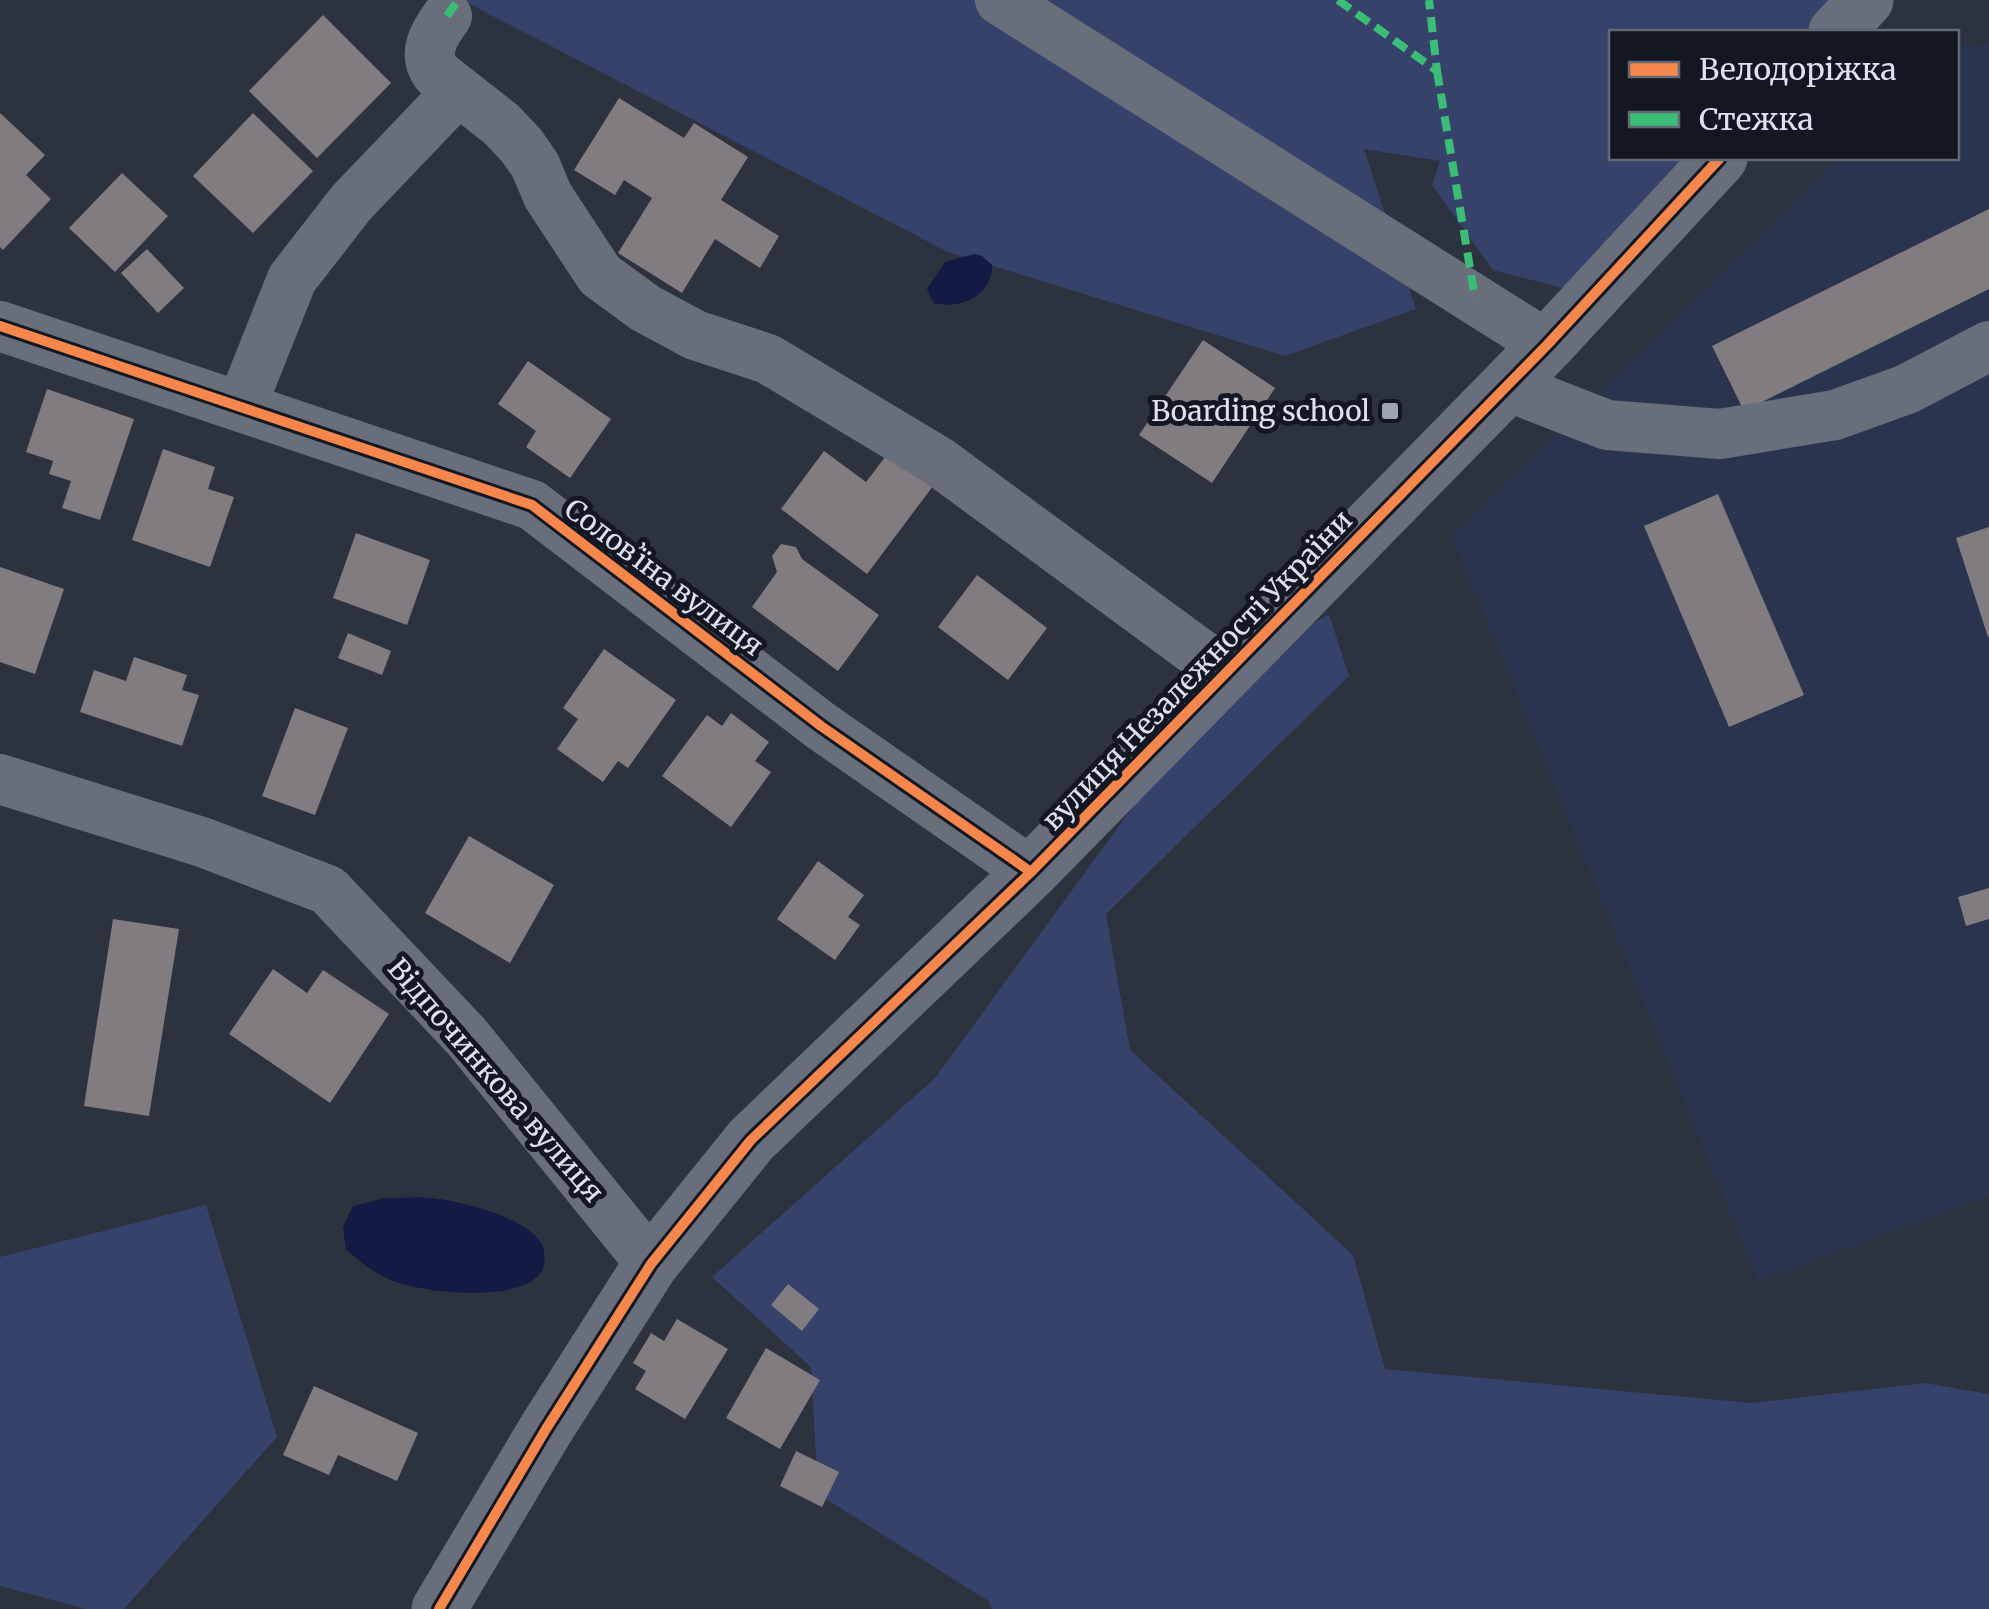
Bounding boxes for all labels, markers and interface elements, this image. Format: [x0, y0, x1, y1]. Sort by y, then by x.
legend [1609, 30, 1959, 160]
text: Велодоріжка [1699, 50, 1897, 88]
text: Стежка [1699, 100, 1814, 138]
place label: Boarding school [1151, 393, 1370, 429]
marker: Boarding school [1379, 400, 1401, 422]
street label: Соловʼїна вулиця [557, 491, 771, 663]
street label: вулиця Незалежності України [1034, 502, 1360, 838]
street label: Відпочинкова вулиця [380, 951, 612, 1209]

